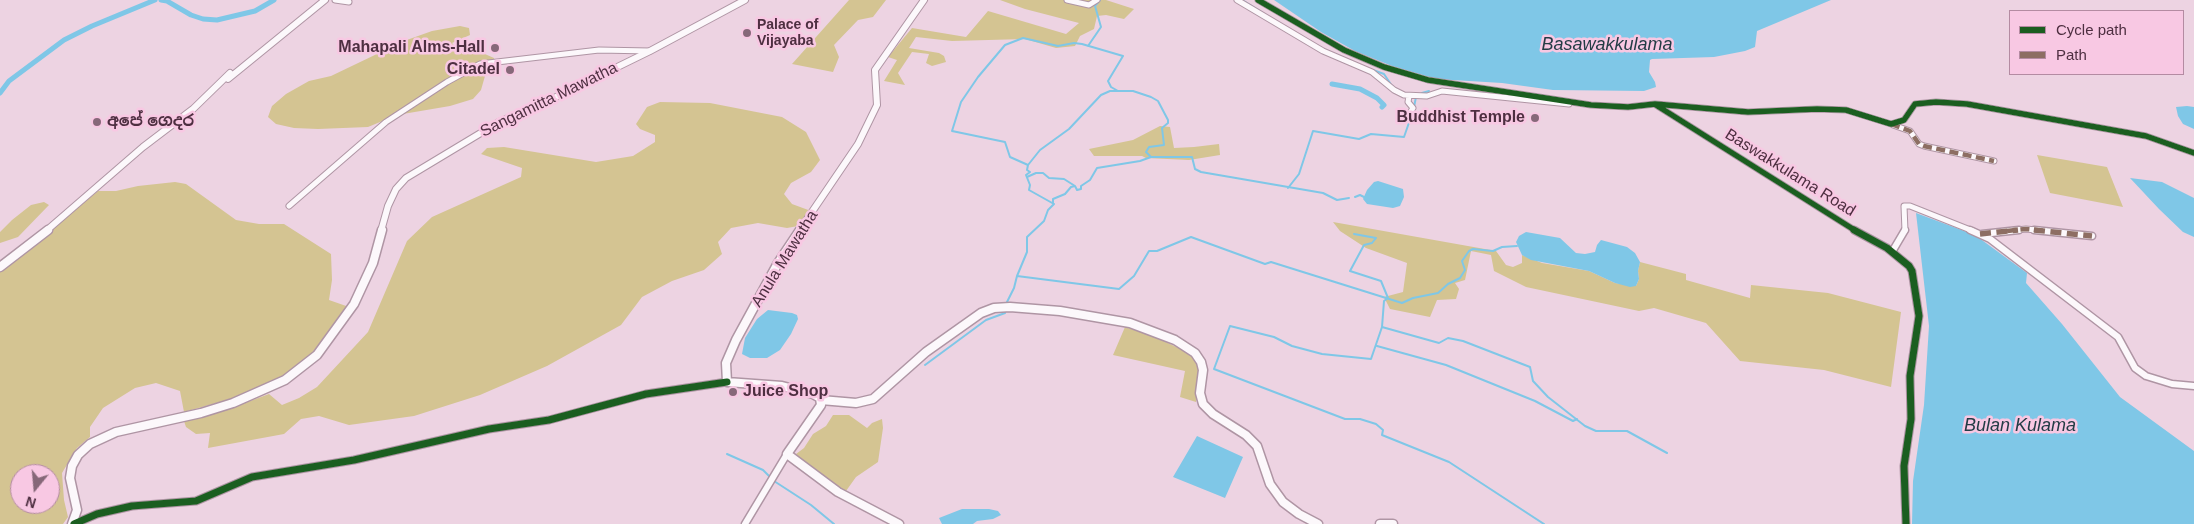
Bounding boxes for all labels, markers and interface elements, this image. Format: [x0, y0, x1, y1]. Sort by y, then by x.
legend [2009, 10, 2184, 75]
place label: Palace of Vijayaba [757, 17, 818, 49]
text: Cycle path [2056, 21, 2127, 38]
marker: Palace of Vijayaba [741, 27, 753, 39]
water label: Basawakkulama [1541, 34, 1673, 56]
place label: Mahapali Alms-Hall [338, 38, 485, 58]
marker: Mahapali Alms-Hall [489, 42, 501, 54]
text: Path [2056, 46, 2087, 63]
street label: Sangamitta Mawatha [477, 58, 621, 142]
place label: Citadel [447, 60, 500, 80]
marker: Citadel [504, 64, 516, 76]
place label: Buddhist Temple [1396, 108, 1525, 128]
place label: අපේ ගෙදර [107, 112, 194, 132]
marker: Buddhist Temple [1529, 112, 1541, 124]
marker: අපේ ගෙදර [91, 116, 103, 128]
street label: Baswakkulama Road [1721, 125, 1859, 221]
street label: Anula Mawatha [748, 207, 822, 311]
place label: Juice Shop [743, 382, 828, 402]
marker: Juice Shop [727, 386, 739, 398]
water label: Bulan Kulama [1964, 415, 2076, 437]
north arrow [10, 464, 60, 514]
text: N [24, 493, 38, 512]

